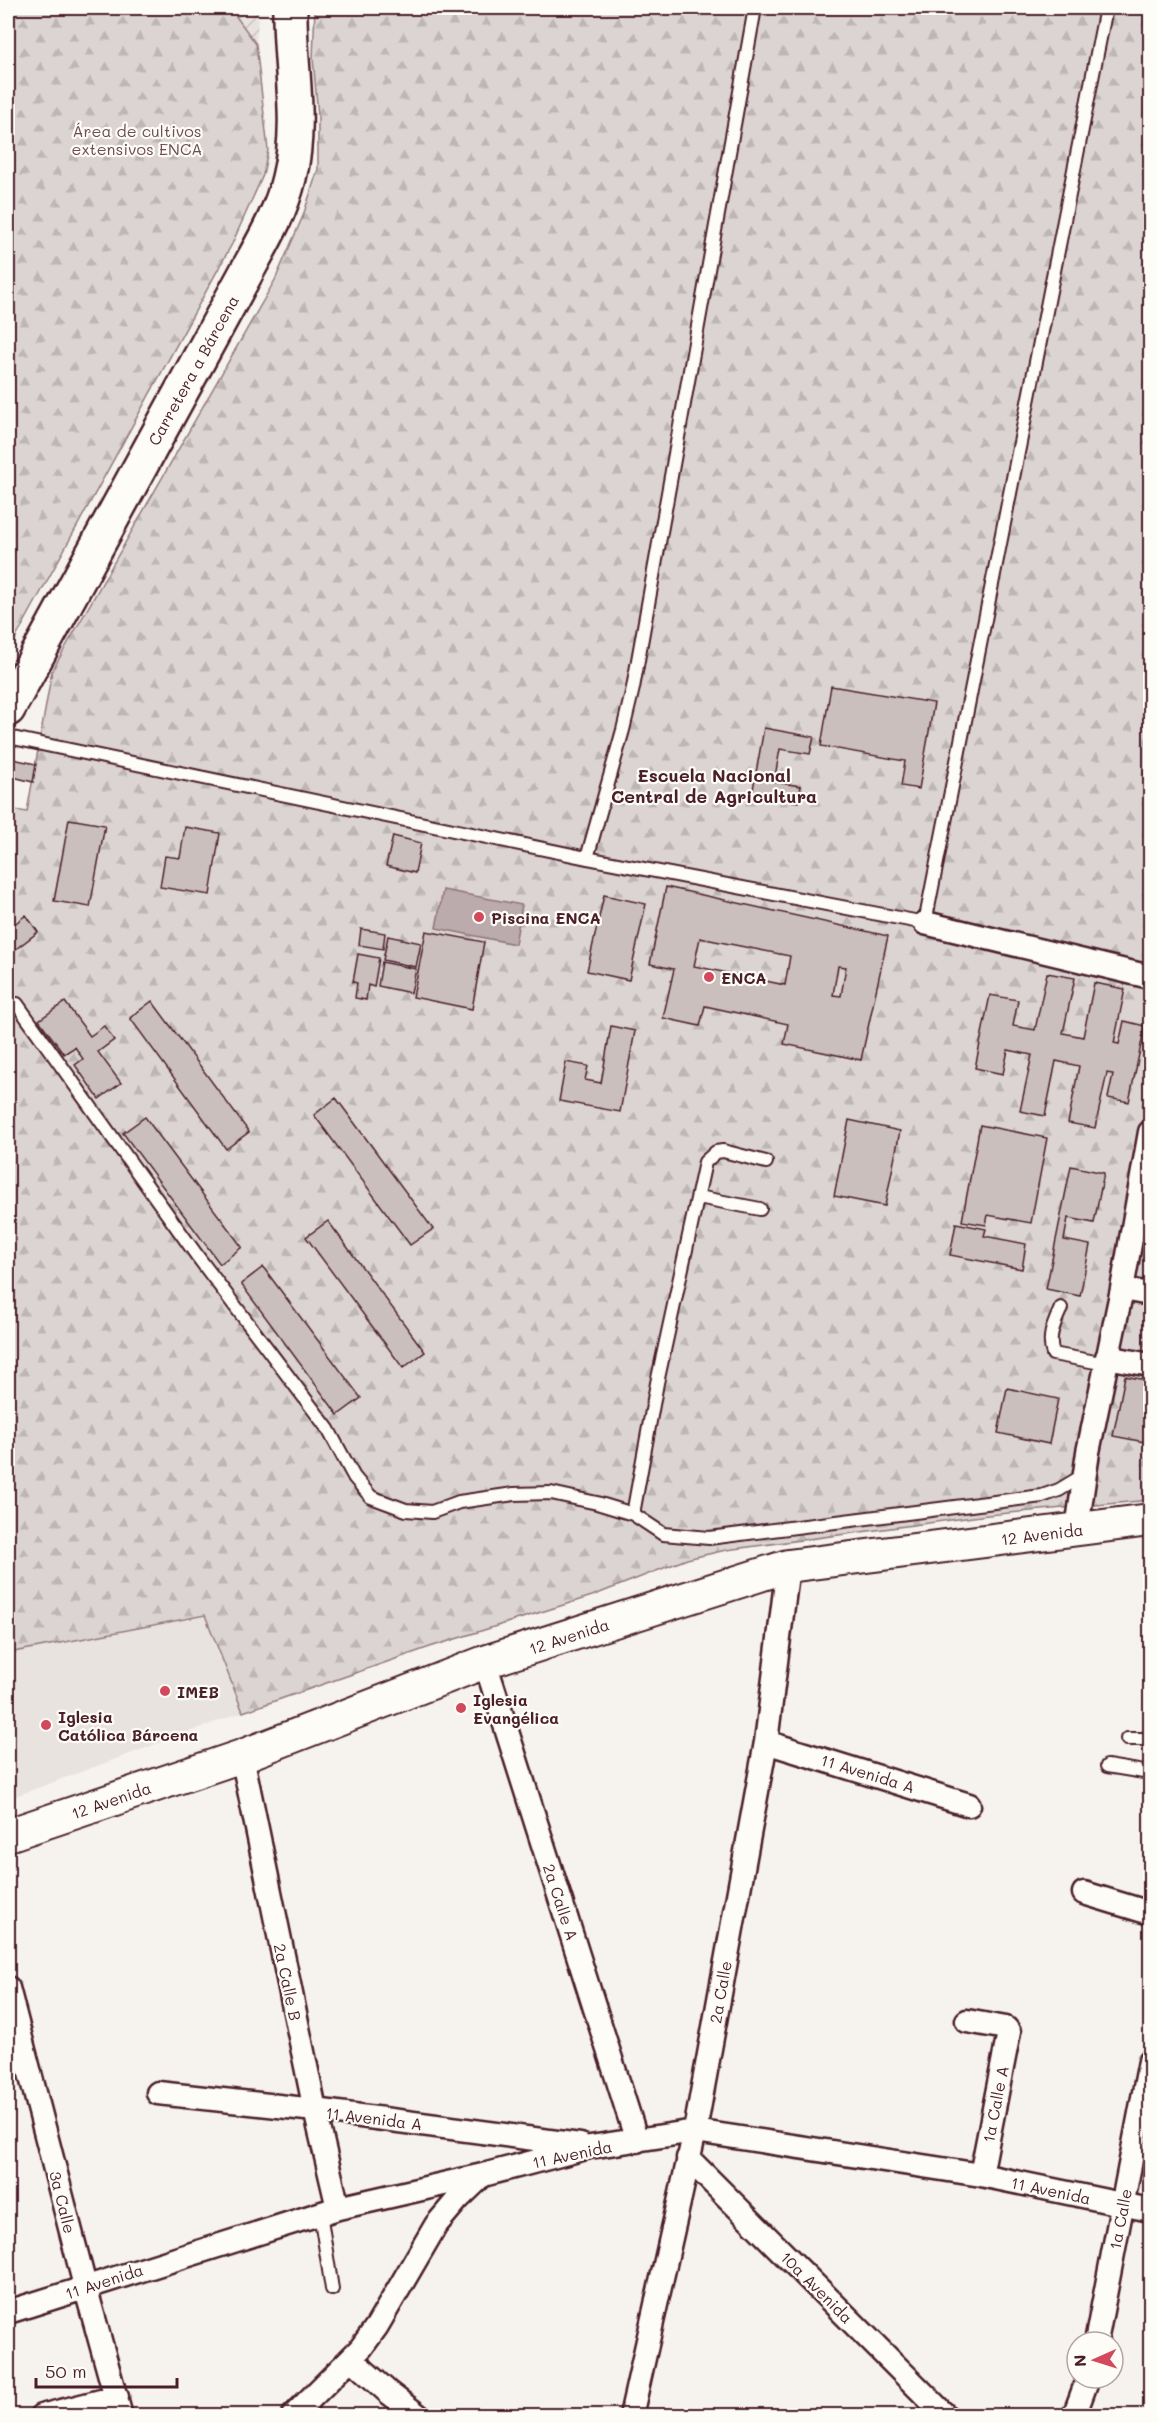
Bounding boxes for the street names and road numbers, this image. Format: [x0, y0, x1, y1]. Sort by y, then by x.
street label: Carretera a Bárcena [143, 291, 243, 449]
street label: 12 Avenida [1000, 1519, 1084, 1549]
street label: 12 Avenida [526, 1613, 612, 1659]
street label: 11 Avenida A [818, 1749, 918, 1797]
street label: 12 Avenida [68, 1777, 154, 1823]
street label: 2a Calle A [539, 1861, 583, 1943]
street label: 2a Calle B [270, 1941, 306, 2023]
street label: 2a Calle [704, 1959, 736, 2025]
street label: 1a Calle A [977, 2064, 1013, 2144]
street label: 11 Avenida A [324, 2102, 424, 2134]
street label: 11 Avenida [530, 2135, 614, 2173]
street label: 3a Calle [45, 2169, 81, 2235]
street label: 11 Avenida [1009, 2171, 1093, 2209]
street label: 1a Calle [1104, 2187, 1136, 2251]
street label: 10a Avenida [776, 2246, 858, 2328]
street label: 11 Avenida [62, 2258, 146, 2304]

